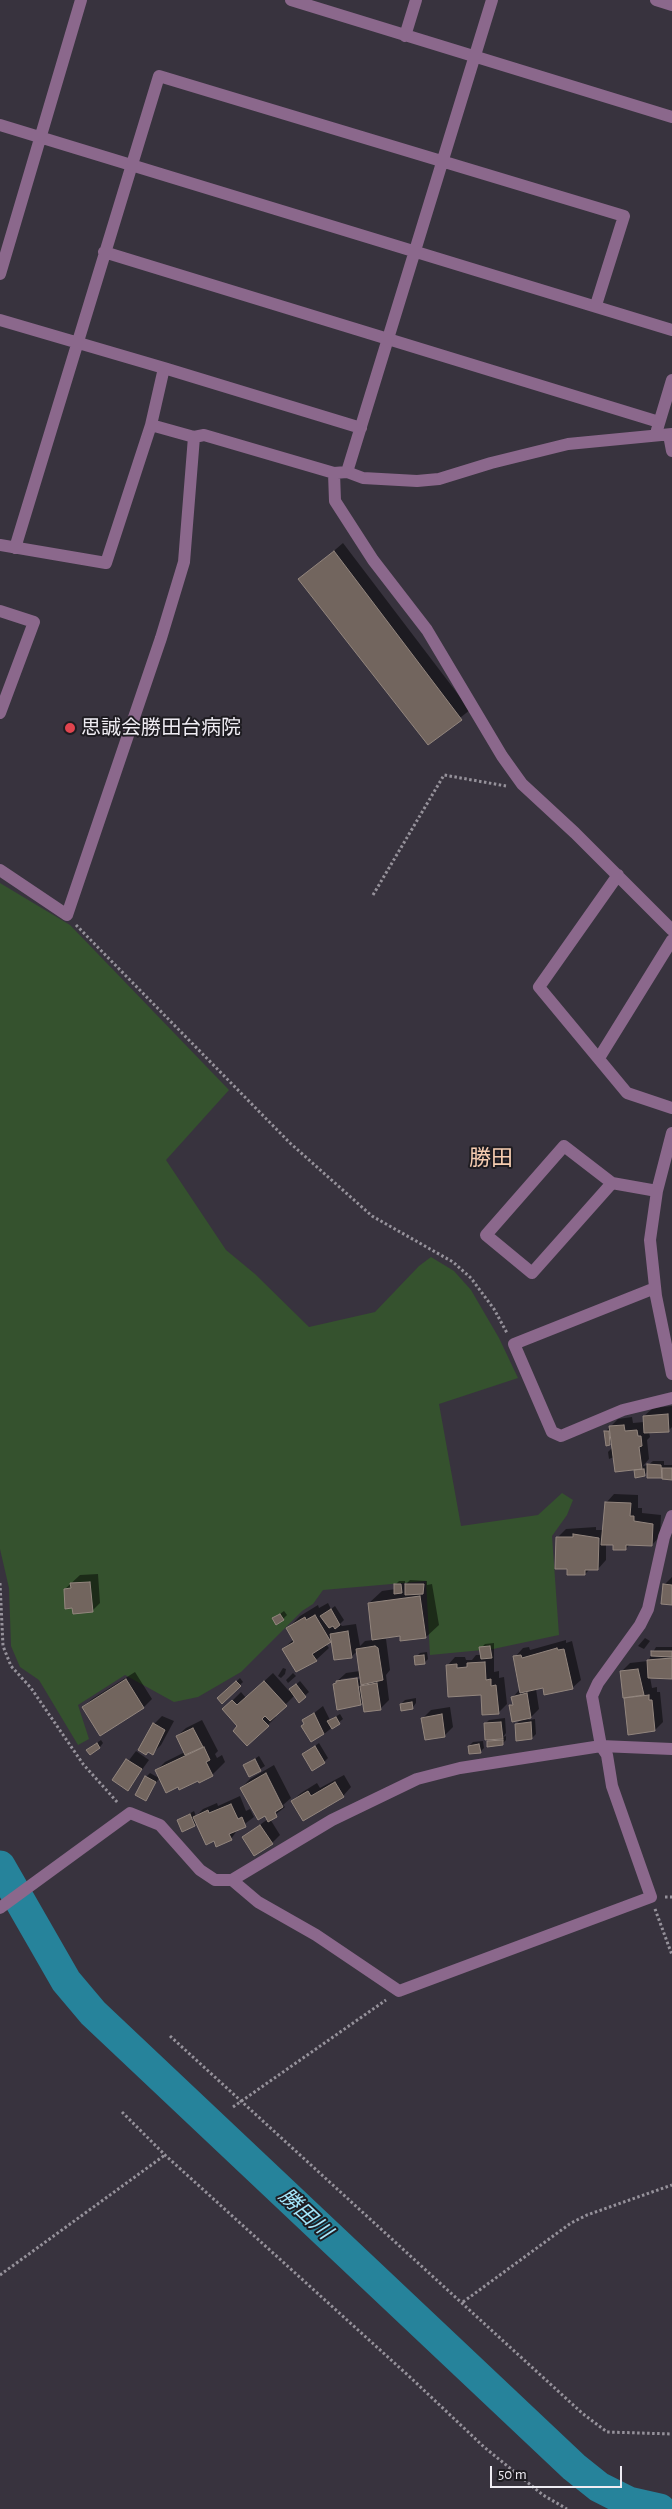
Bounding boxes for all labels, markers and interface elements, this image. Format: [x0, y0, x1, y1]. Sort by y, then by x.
place label: 思誠会勝田台病院 [81, 716, 241, 740]
marker: 思誠会勝田台病院 [63, 721, 77, 735]
district label: 勝田 [469, 1145, 513, 1171]
water label: 勝田川 [273, 2183, 337, 2245]
scale bar [492, 2456, 624, 2488]
text: 50 m [498, 2467, 527, 2482]

